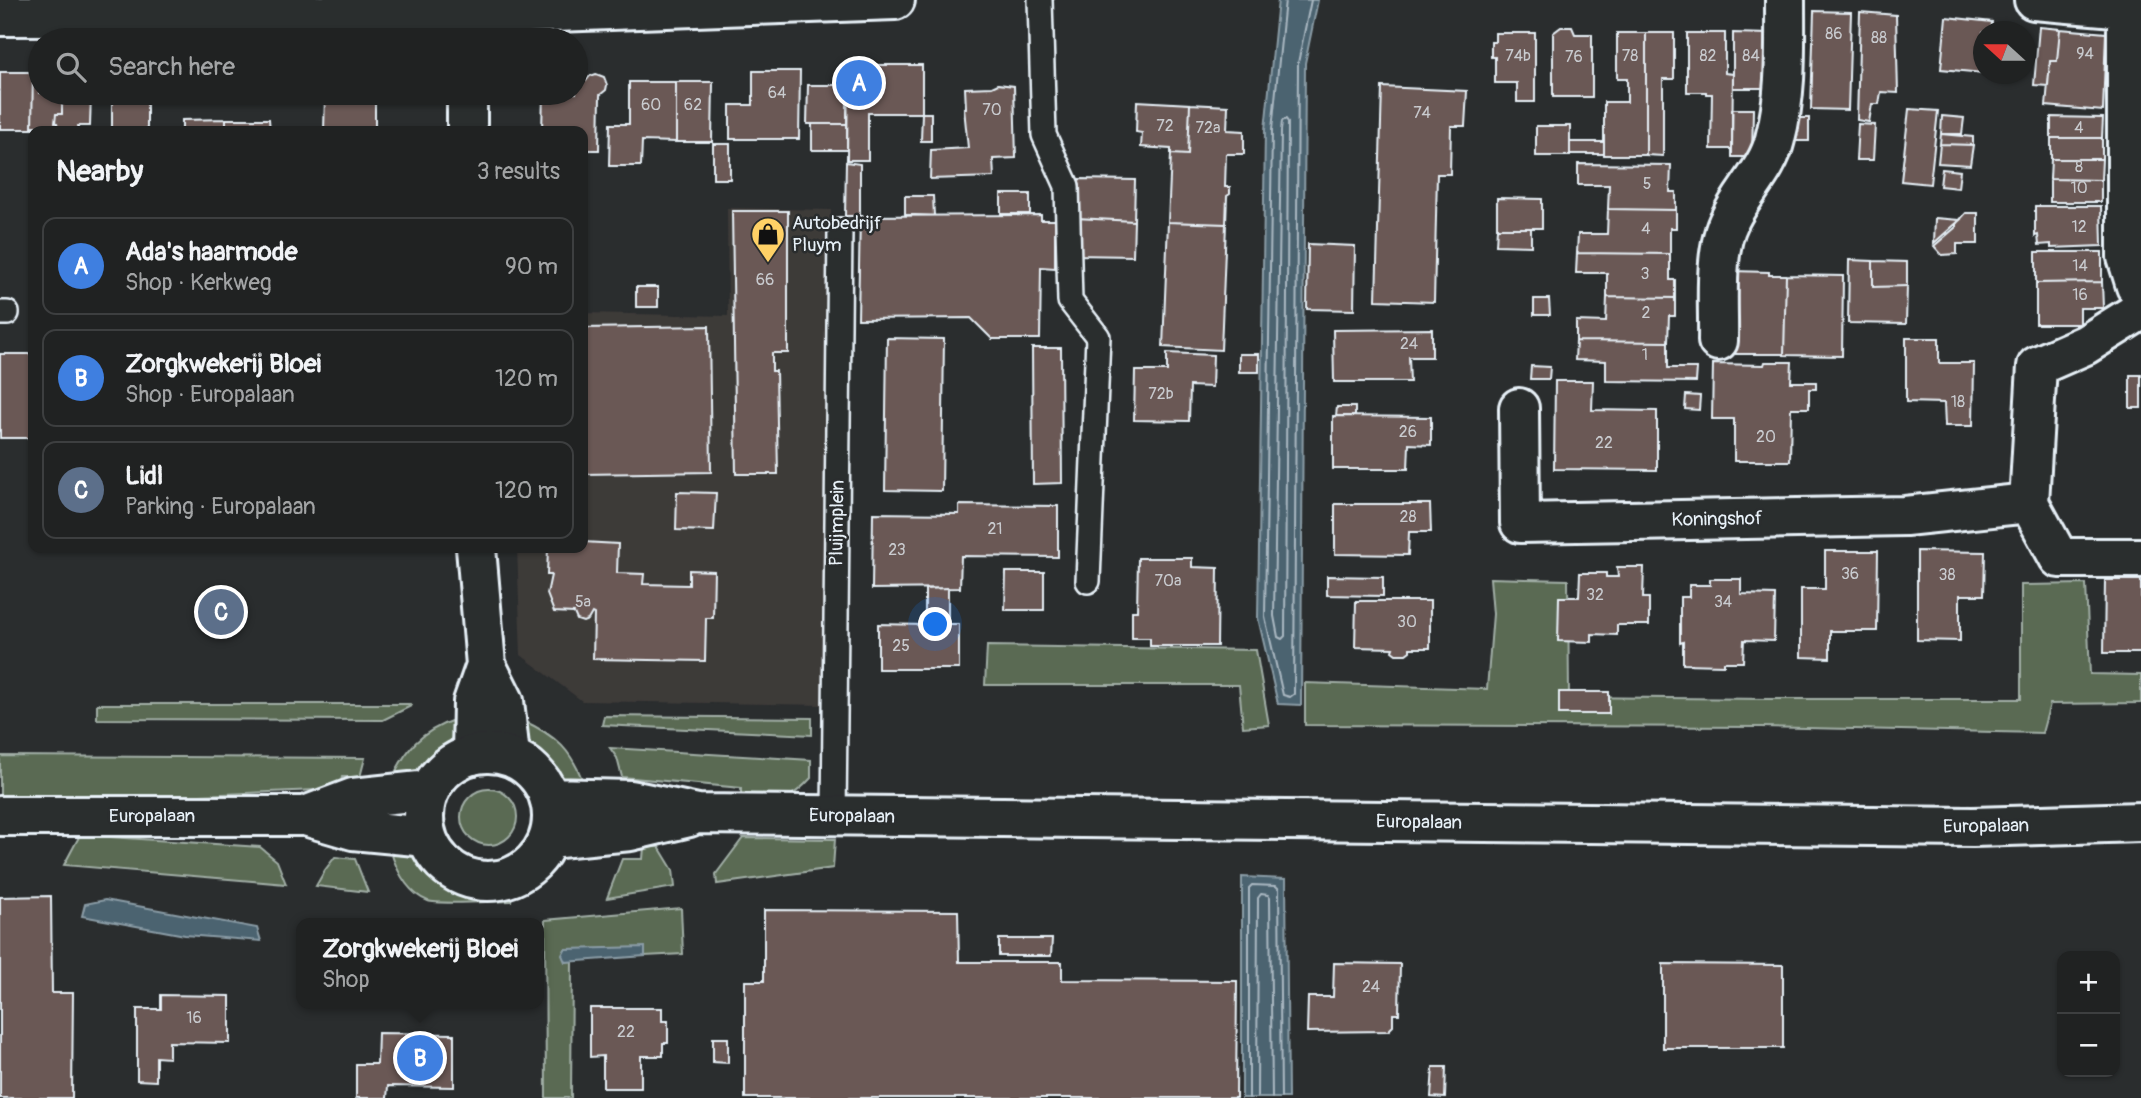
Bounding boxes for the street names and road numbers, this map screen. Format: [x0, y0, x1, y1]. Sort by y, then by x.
street label: Pluijmplein [824, 480, 850, 566]
street label: Koningshof [1671, 506, 1763, 532]
street label: Europalaan [809, 803, 895, 829]
street label: Europalaan [109, 804, 195, 828]
street label: Europalaan [1376, 809, 1462, 835]
street label: Europalaan [1943, 813, 2029, 839]

